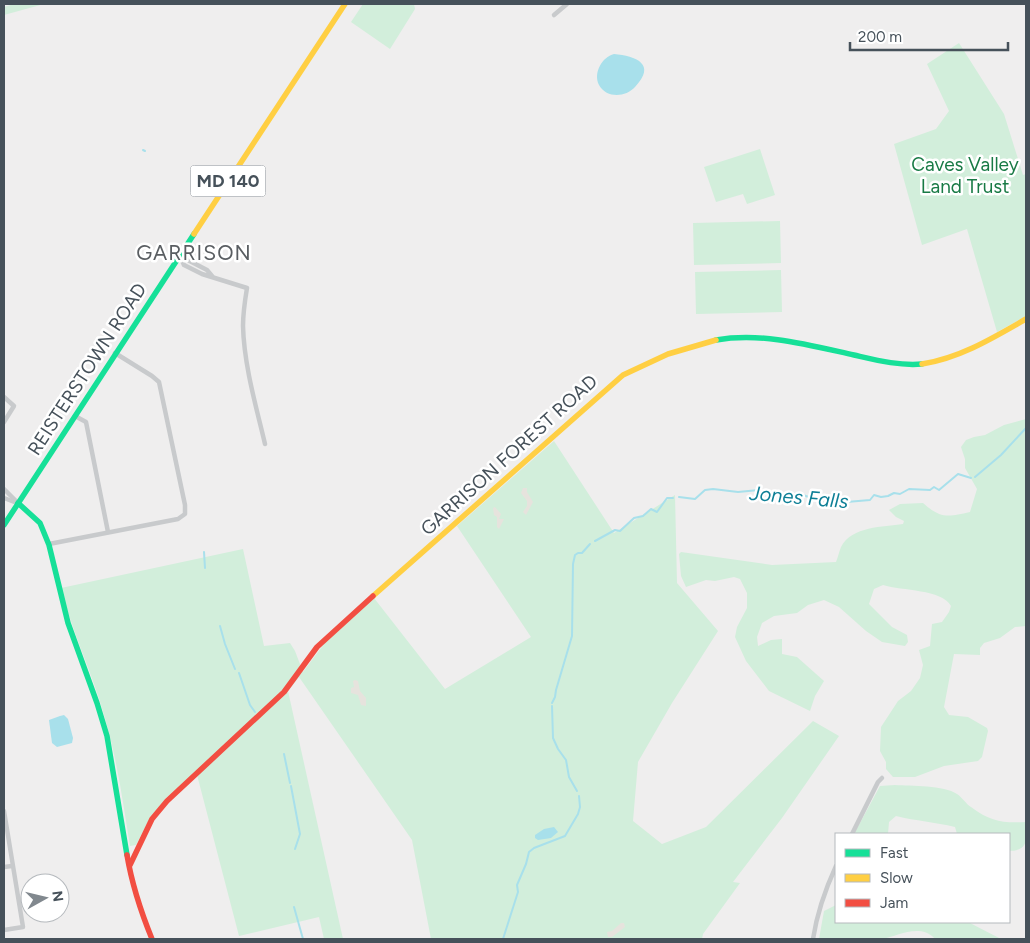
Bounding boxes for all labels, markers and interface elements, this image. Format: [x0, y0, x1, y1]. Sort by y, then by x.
scale bar [850, 20, 1008, 52]
text: 200 m [858, 28, 902, 46]
park label: Caves Valley Land Trust [911, 153, 1019, 198]
road number: MD 140 [190, 166, 266, 197]
district label: GARRISON [136, 240, 252, 265]
street label: REISTERSTOWN ROAD [23, 279, 151, 459]
street label: GARRISON FOREST ROAD [416, 370, 602, 540]
water label: Jones Falls [748, 481, 850, 513]
legend [835, 833, 1010, 923]
text: Fast [880, 844, 909, 862]
text: Slow [880, 869, 913, 887]
north arrow [20, 873, 70, 923]
text: N [48, 890, 67, 903]
text: Jam [880, 894, 908, 912]

